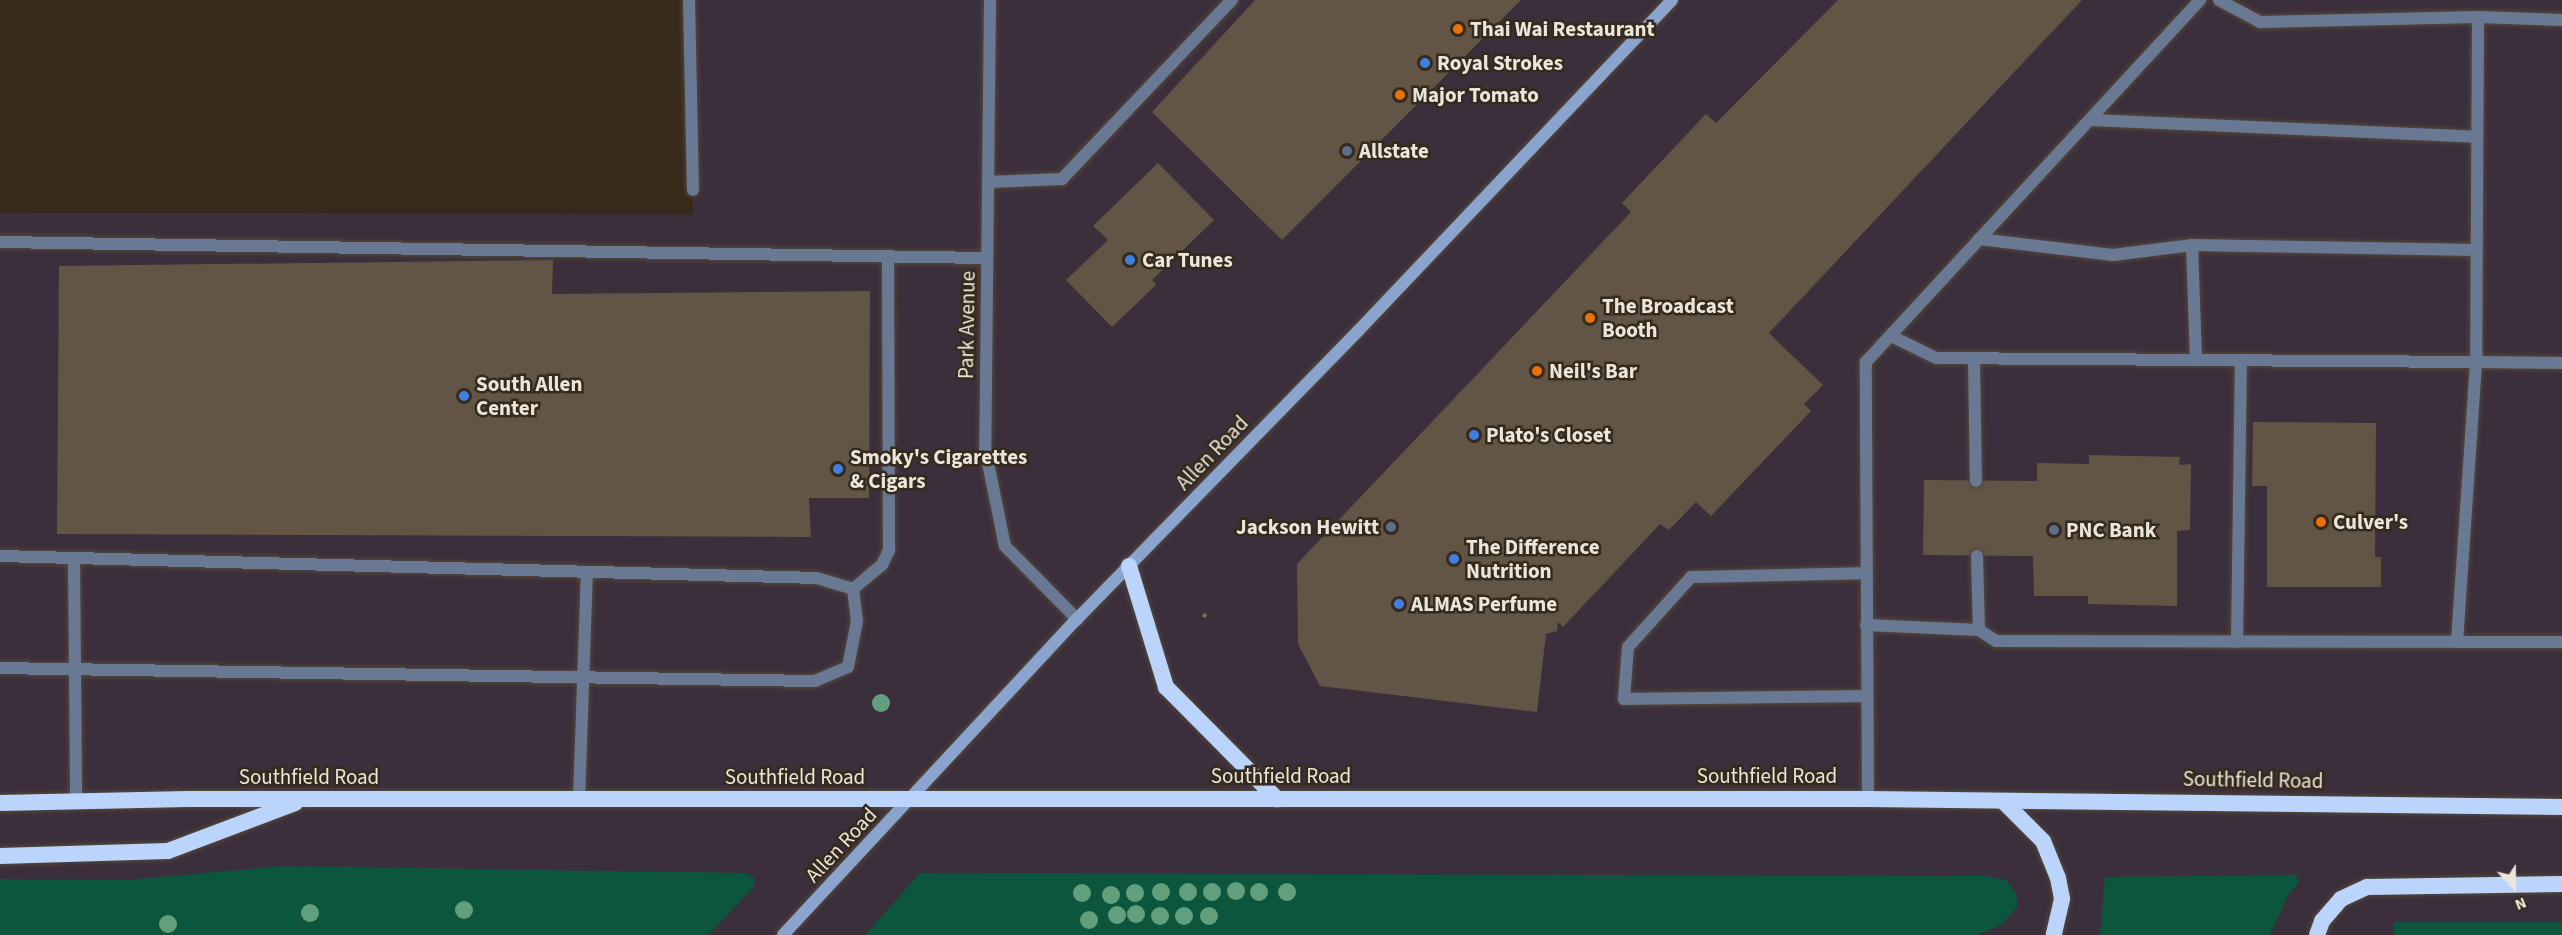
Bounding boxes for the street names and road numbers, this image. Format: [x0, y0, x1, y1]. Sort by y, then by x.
street label: Park Avenue [953, 271, 981, 379]
street label: Allen Road [1171, 411, 1253, 495]
street label: Southfield Road [1211, 763, 1351, 789]
street label: Southfield Road [1697, 763, 1837, 789]
street label: Southfield Road [239, 764, 379, 790]
street label: Southfield Road [725, 764, 865, 790]
street label: Southfield Road [2183, 766, 2323, 794]
street label: Allen Road [800, 802, 882, 888]

